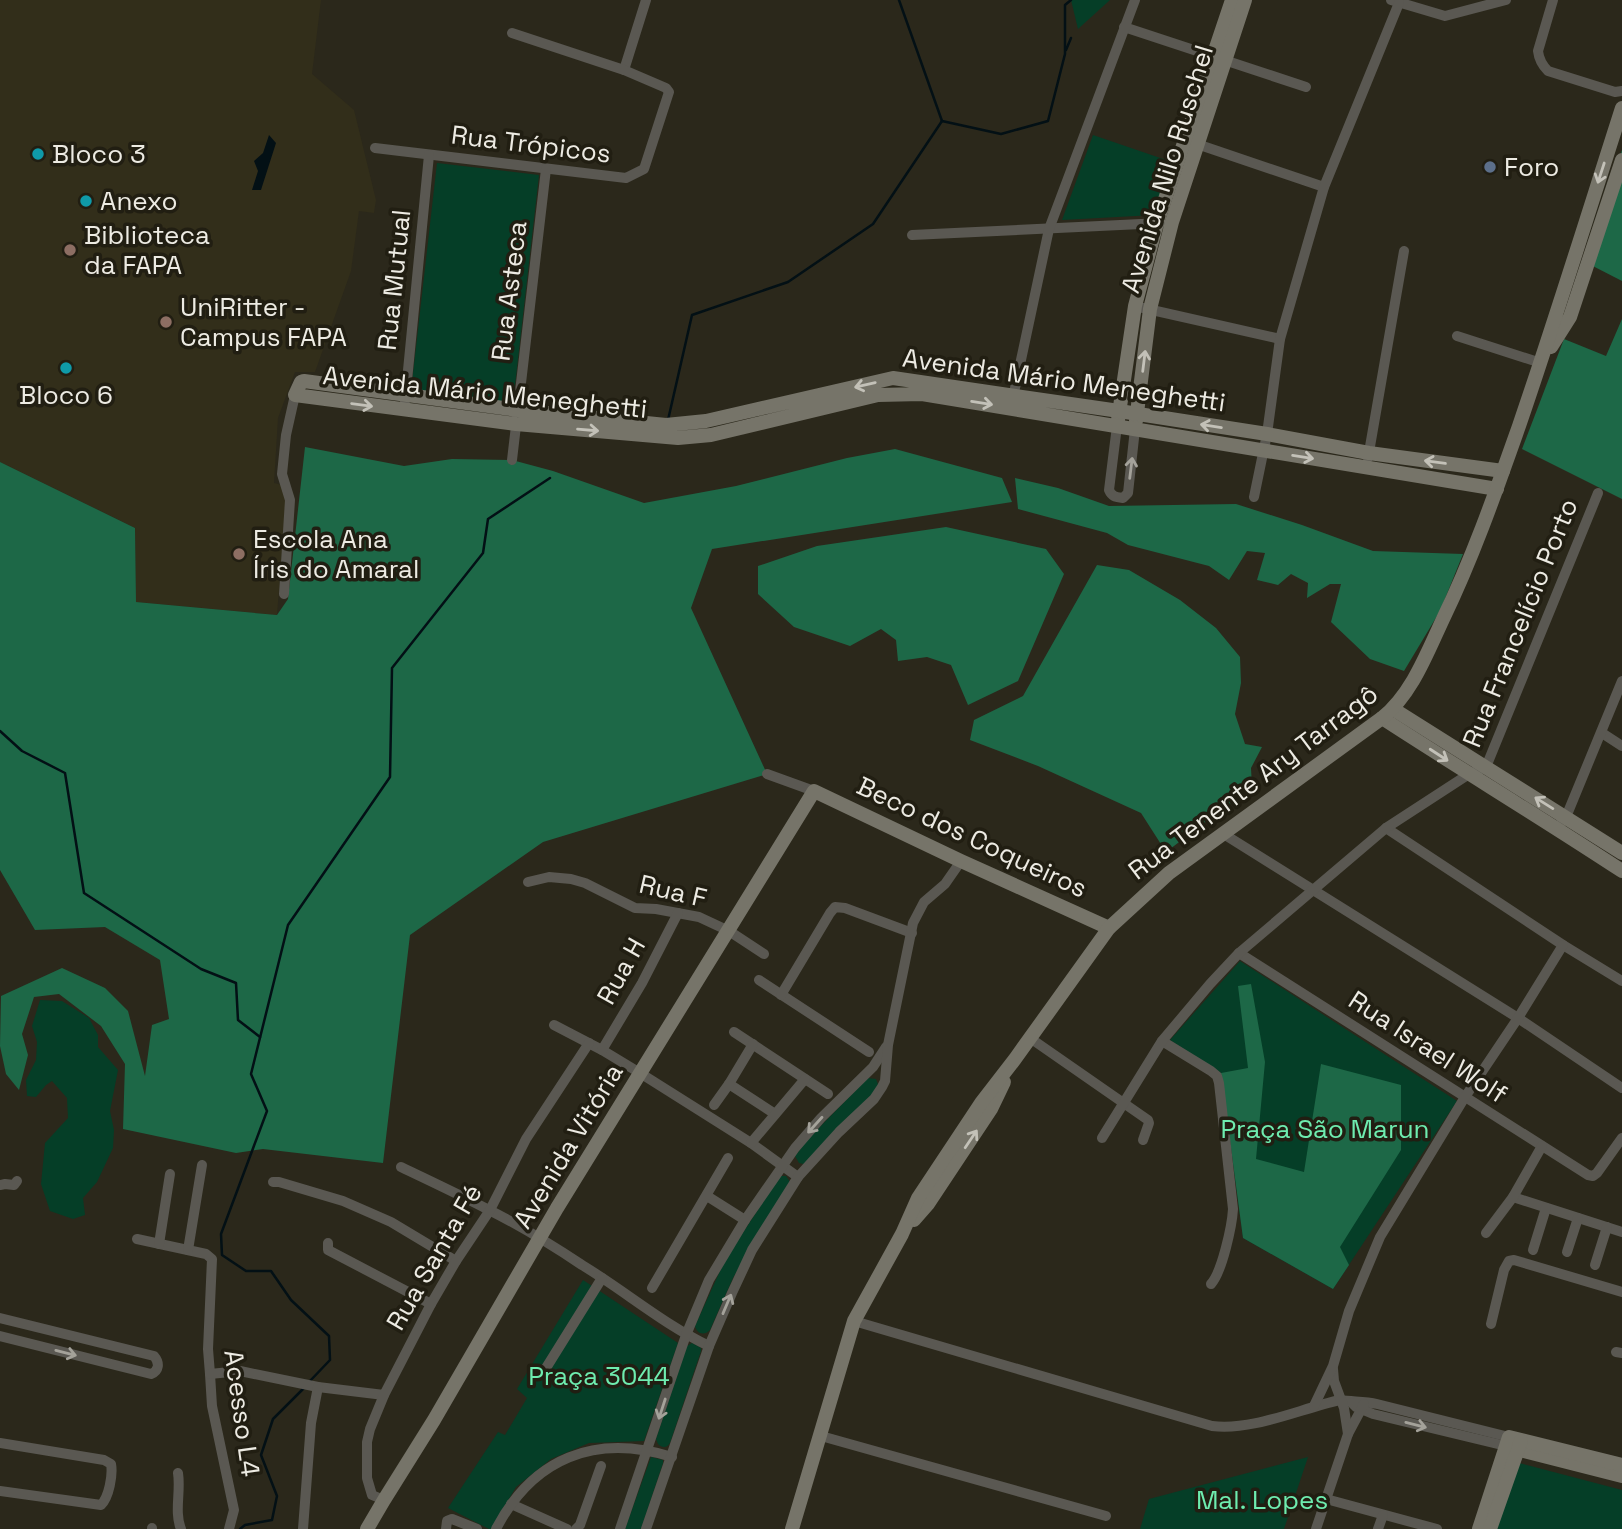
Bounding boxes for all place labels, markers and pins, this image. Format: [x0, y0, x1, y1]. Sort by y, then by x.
place label: Bloco 3 [52, 137, 146, 171]
marker: Bloco 3 [30, 146, 46, 162]
place label: Foro [1504, 150, 1559, 184]
marker: Foro [1482, 159, 1498, 175]
place label: Anexo [100, 184, 178, 218]
marker: Anexo [78, 193, 94, 209]
place label: Biblioteca da FAPA [84, 218, 210, 282]
marker: Biblioteca da FAPA [62, 242, 78, 258]
place label: UniRitter - Campus FAPA [180, 290, 347, 354]
marker: UniRitter - Campus FAPA [158, 314, 174, 330]
marker: Bloco 6 [58, 360, 74, 376]
place label: Bloco 6 [19, 378, 113, 412]
place label: Escola Ana Íris do Amaral [253, 522, 419, 586]
marker: Escola Ana Íris do Amaral [231, 546, 247, 562]

